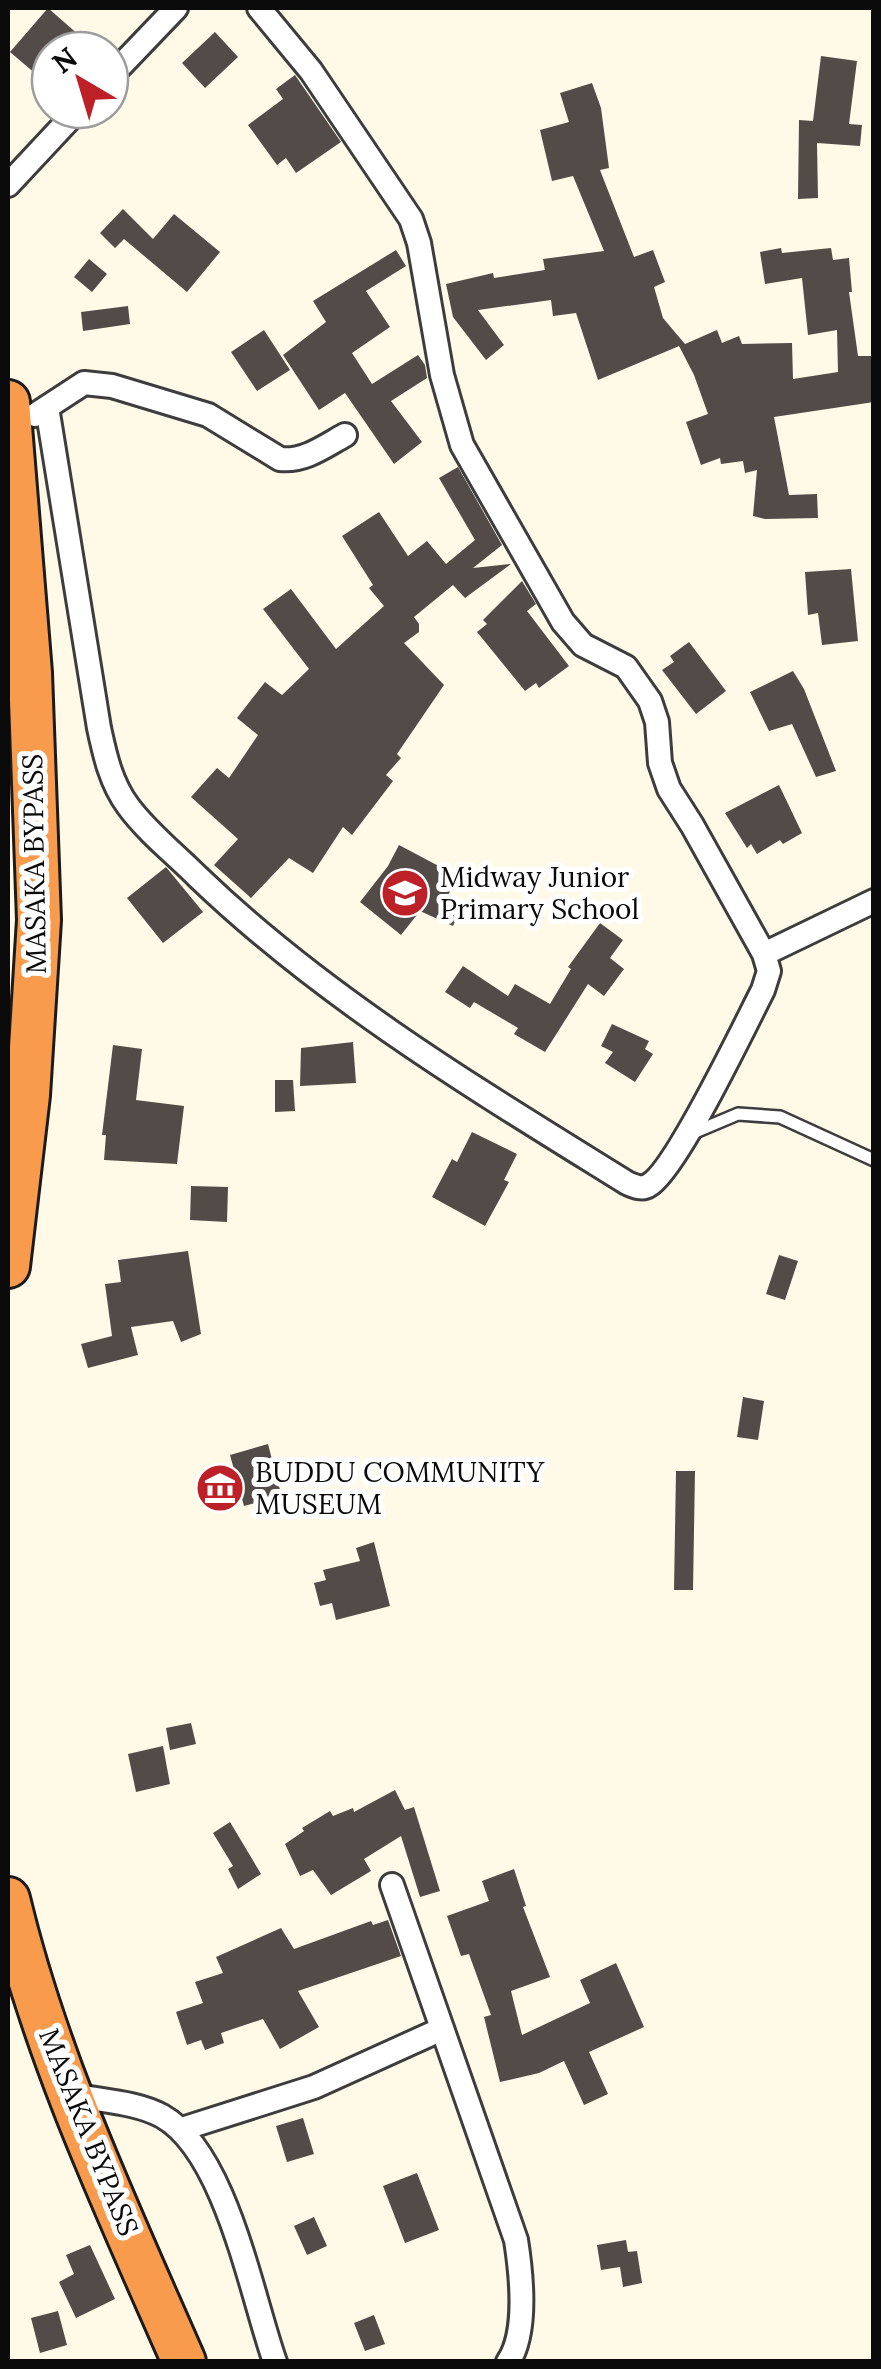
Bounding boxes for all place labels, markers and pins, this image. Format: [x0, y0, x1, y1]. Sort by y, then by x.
place label: Midway Junior Primary School [440, 859, 639, 927]
school or university icon: Midway Junior Primary School [379, 867, 431, 919]
place label: BUDDU COMMUNITY MUSEUM [255, 1454, 545, 1522]
museum icon: BUDDU COMMUNITY MUSEUM [194, 1462, 246, 1514]

